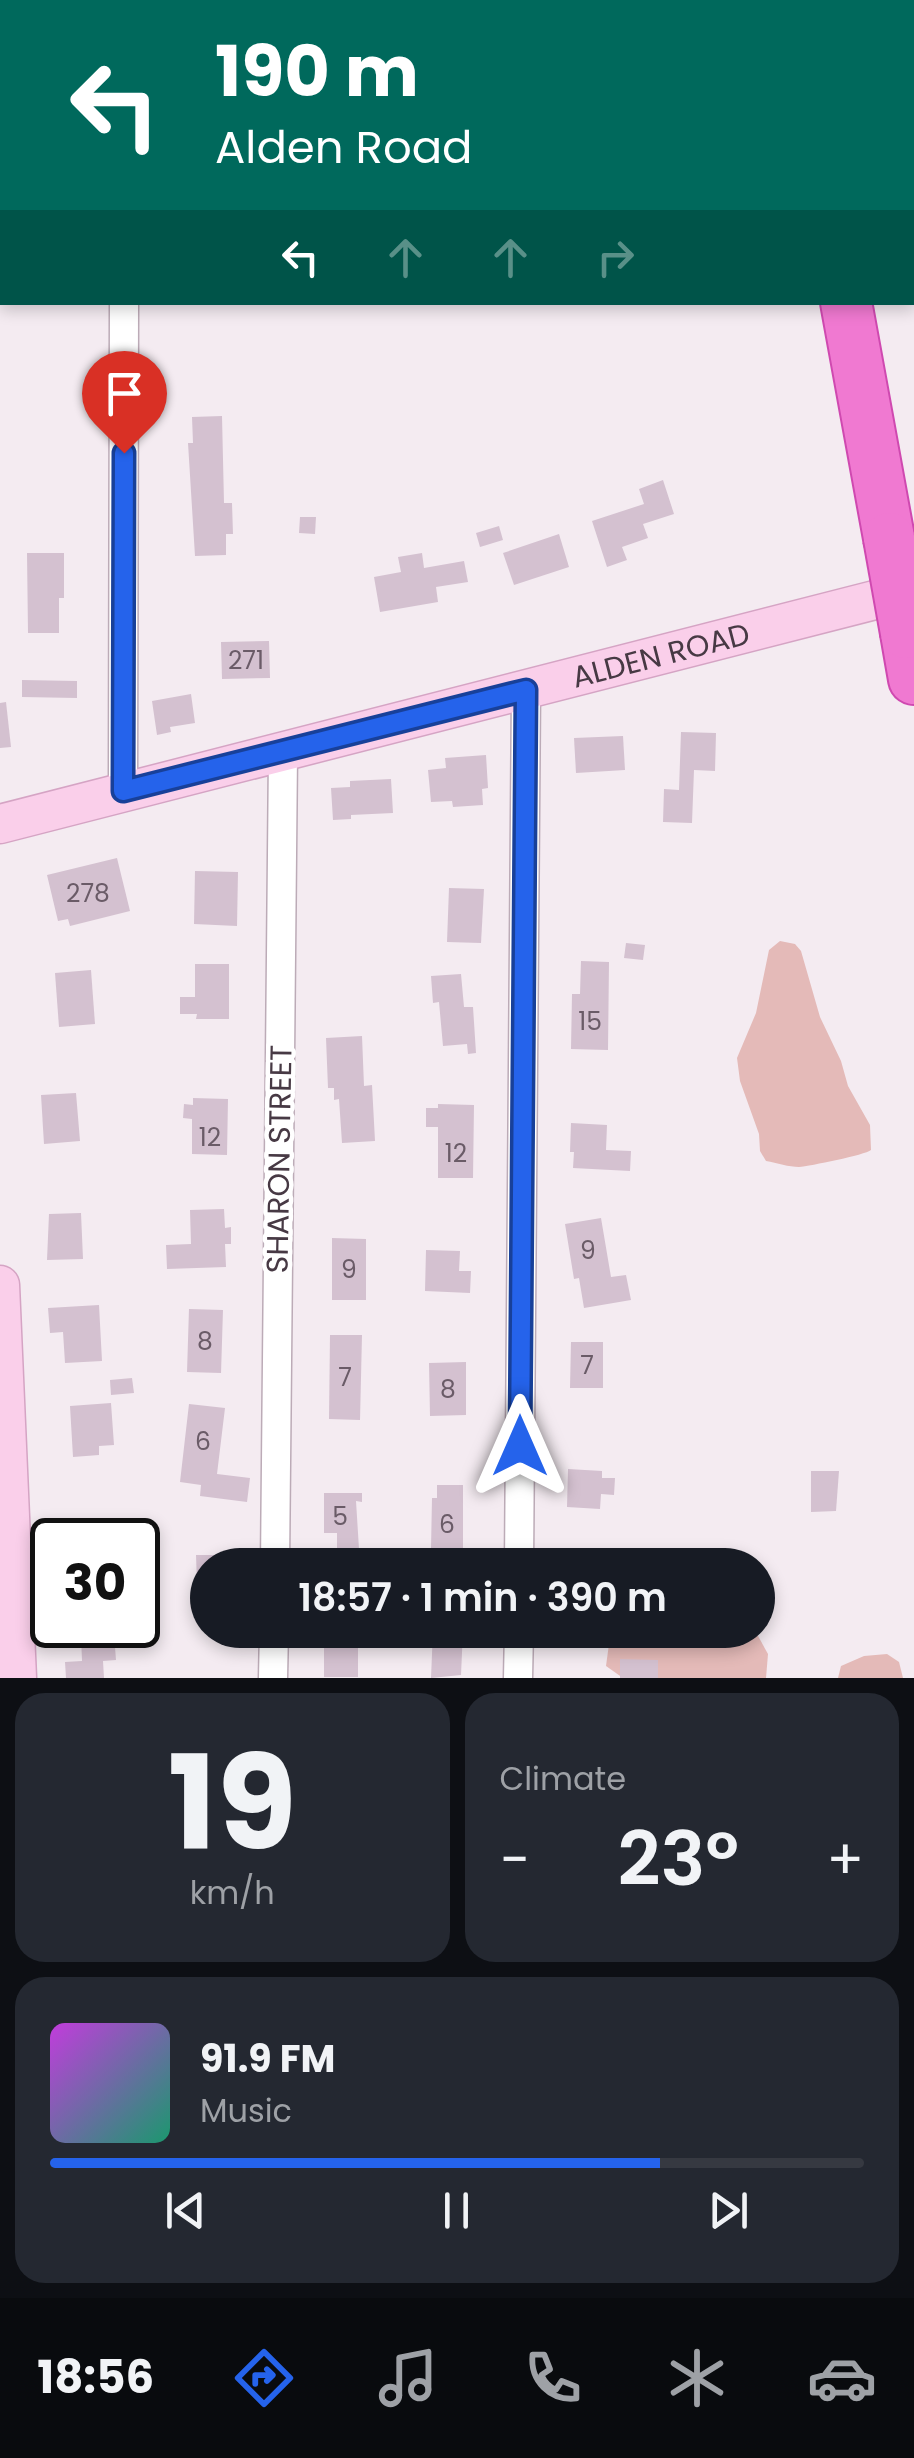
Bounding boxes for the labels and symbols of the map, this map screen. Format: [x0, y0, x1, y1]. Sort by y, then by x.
pin [82, 351, 167, 454]
street label: ALDEN ROAD [567, 611, 754, 698]
house number: 271 [228, 643, 264, 678]
house number: 278 [66, 876, 110, 911]
house number: 15 [578, 1004, 602, 1039]
street label: SHARON STREET [256, 1044, 302, 1274]
house number: 12 [199, 1120, 221, 1155]
house number: 12 [445, 1136, 467, 1171]
house number: 9 [580, 1233, 596, 1268]
house number: 9 [341, 1252, 357, 1287]
house number: 8 [197, 1324, 213, 1359]
house number: 7 [580, 1348, 594, 1383]
house number: 7 [338, 1360, 352, 1395]
house number: 8 [440, 1372, 456, 1407]
position arrow [468, 1394, 572, 1498]
house number: 6 [195, 1424, 211, 1459]
house number: 5 [332, 1499, 348, 1534]
house number: 6 [439, 1507, 455, 1542]
speed limit sign: 30 [30, 1518, 160, 1648]

